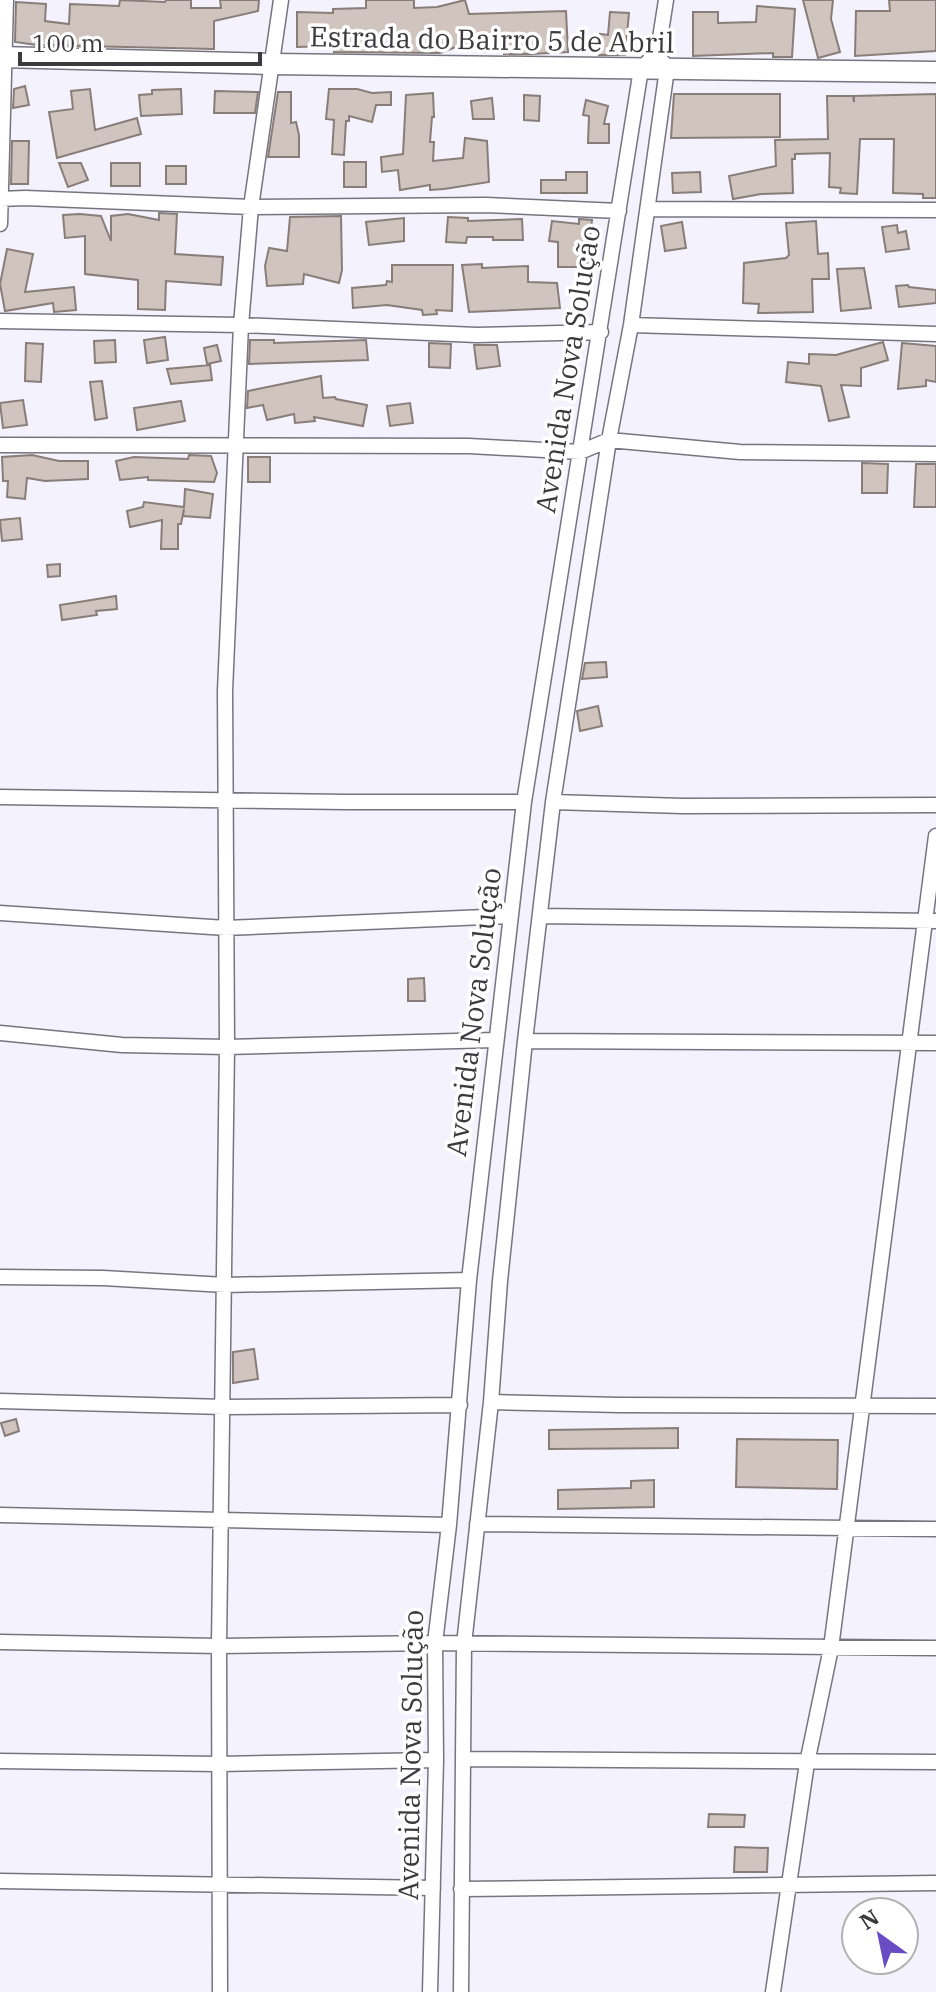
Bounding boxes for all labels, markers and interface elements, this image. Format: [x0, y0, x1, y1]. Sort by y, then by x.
scale bar [20, 16, 260, 66]
street label: Estrada do Bairro 5 de Abril [309, 17, 675, 61]
text: 100 m [32, 27, 104, 59]
street label: Avenida Nova Solução [526, 223, 608, 515]
street label: Avenida Nova Solução [437, 865, 509, 1159]
street label: Avenida Nova Solução [389, 1609, 431, 1901]
north arrow [840, 1896, 920, 1976]
text: N [854, 1902, 884, 1936]

